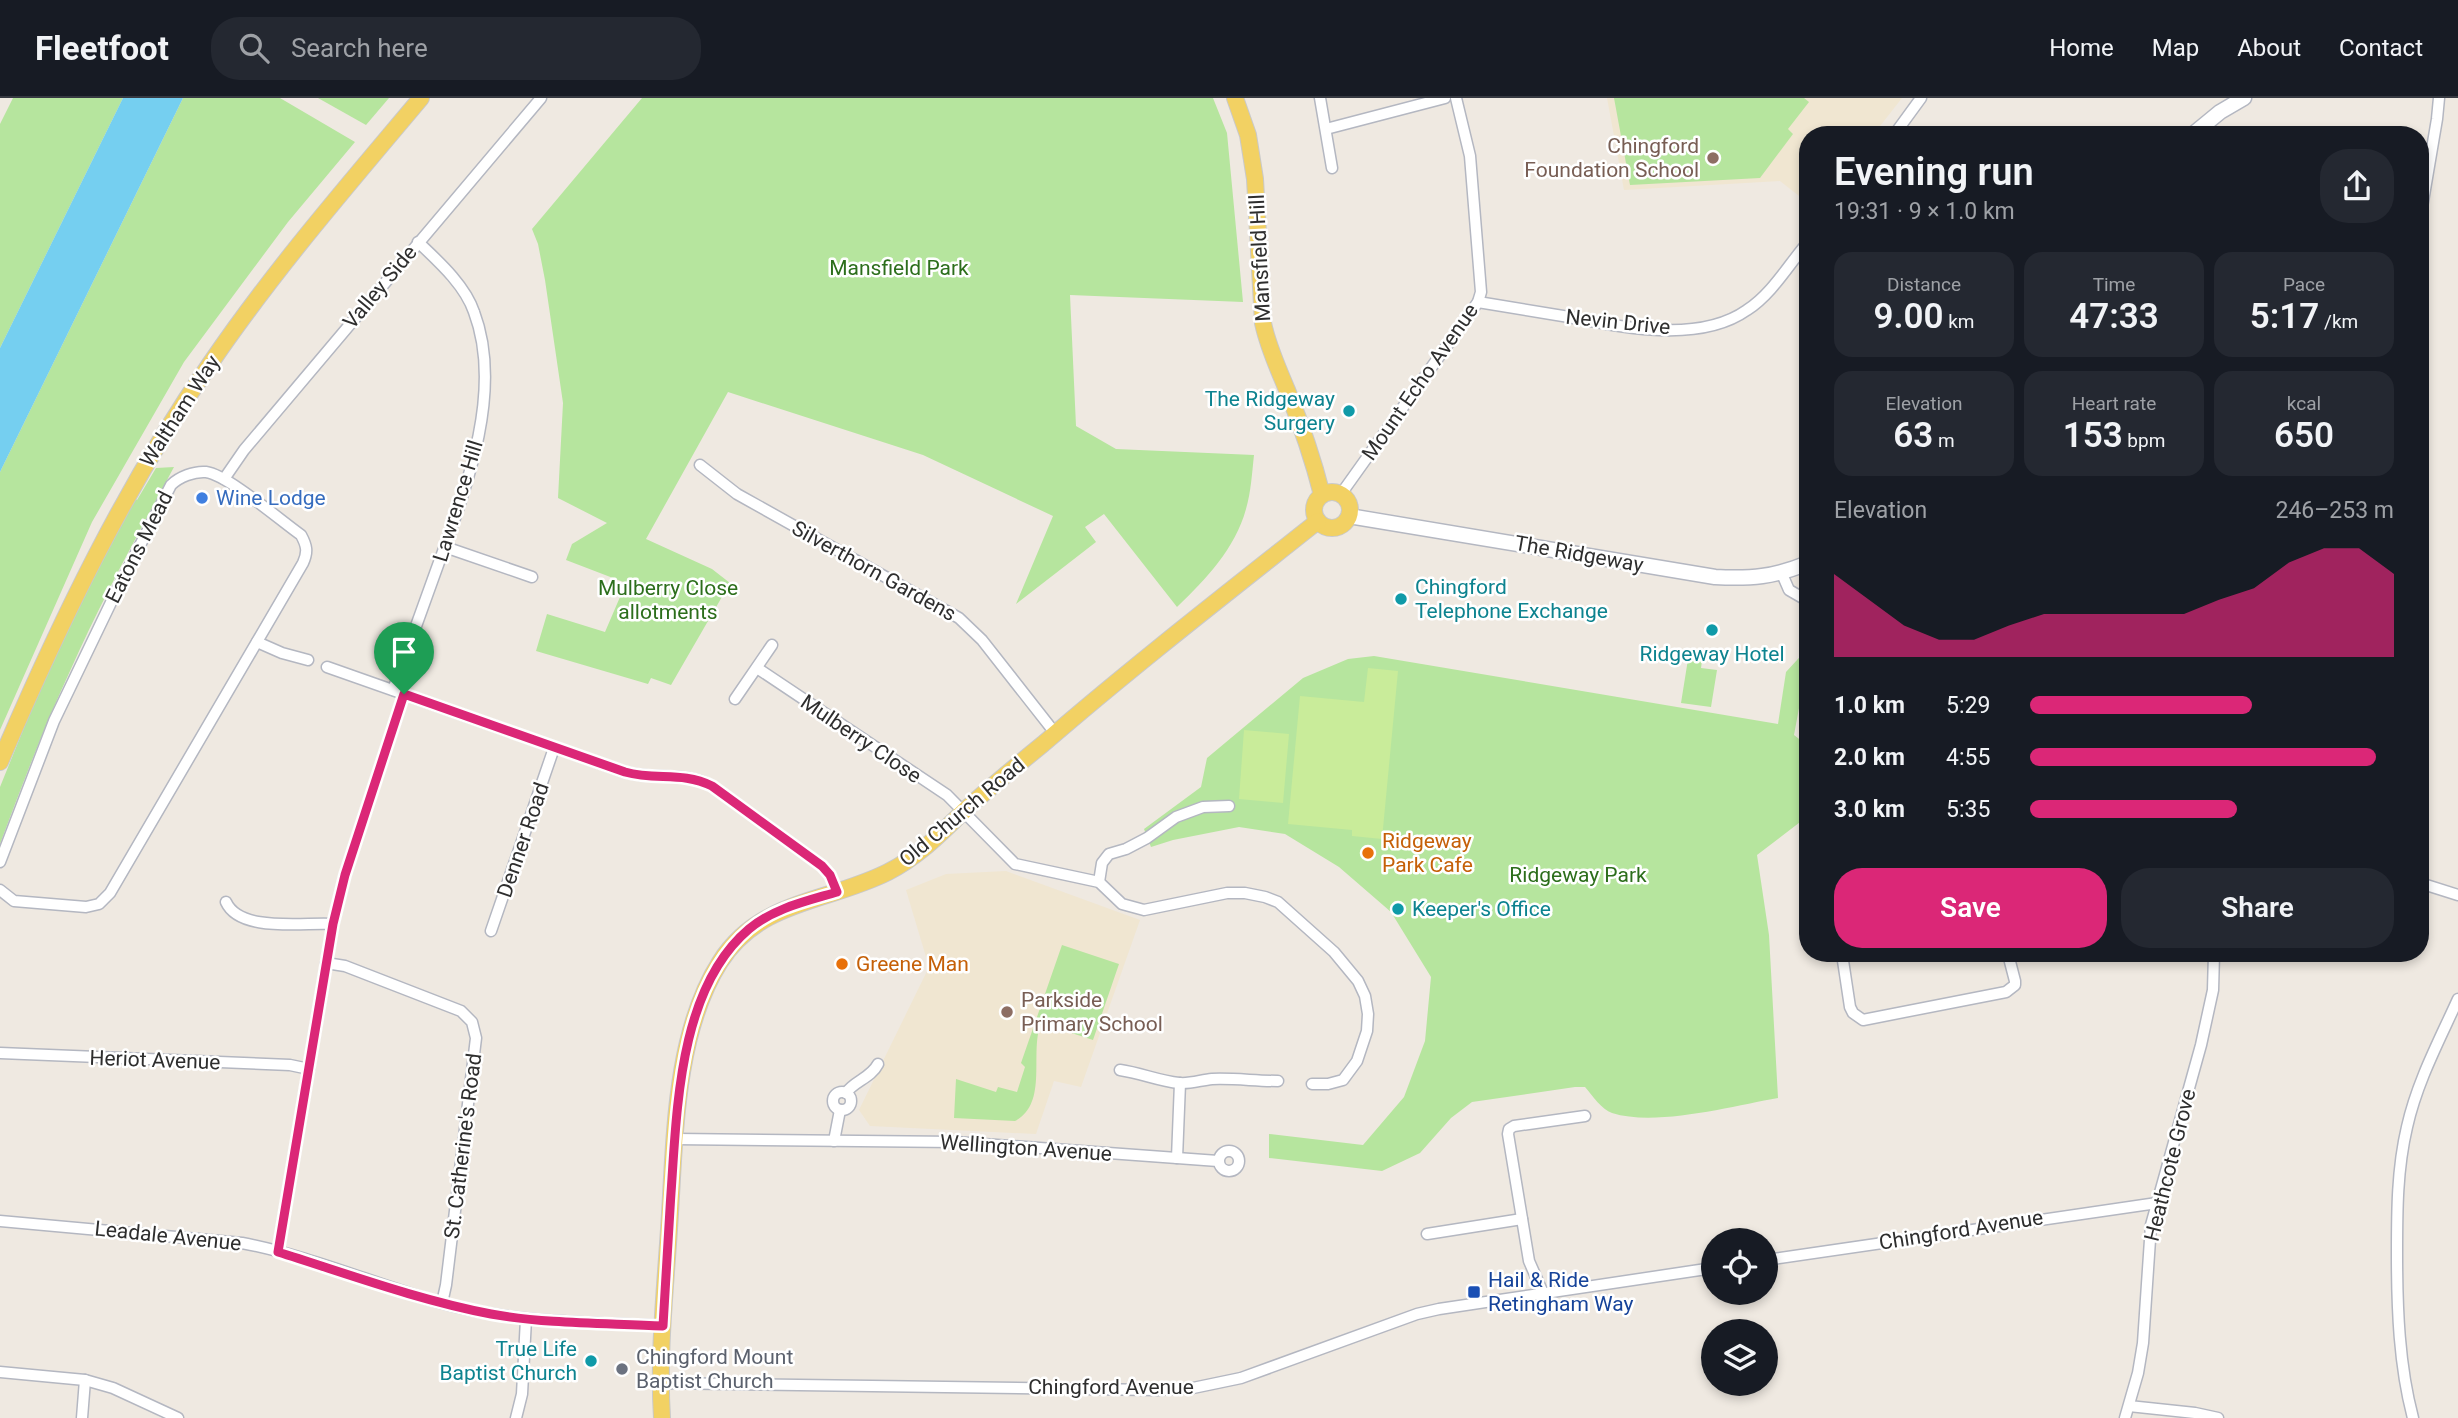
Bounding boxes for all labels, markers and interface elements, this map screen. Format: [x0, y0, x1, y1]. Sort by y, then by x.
search box [211, 17, 701, 80]
text: Fleetfoot [35, 29, 169, 68]
icon: search [235, 29, 273, 67]
text: Search here [291, 33, 428, 63]
text: Home [2049, 34, 2114, 62]
text: Map [2152, 34, 2199, 62]
text: About [2237, 34, 2301, 62]
text: Contact [2339, 34, 2423, 62]
place label: Chingford Foundation School [1524, 134, 1699, 182]
button: share [2320, 149, 2394, 223]
marker: Chingford Foundation School [1705, 150, 1721, 166]
text: Evening run [1834, 150, 2034, 194]
street label: Mansfield Hill [1245, 194, 1275, 322]
text: 19:31 · 9 × 1.0 km [1834, 198, 2015, 225]
street label: Valley Side [338, 241, 422, 333]
park label: Mansfield Park [829, 256, 969, 280]
text: Distance [1887, 273, 1961, 296]
text: Time [2093, 273, 2135, 296]
text: Pace [2283, 273, 2325, 296]
text: 9.00 [1874, 296, 1943, 337]
text: 47:33 [2069, 296, 2159, 337]
text: 5:17 [2250, 296, 2319, 337]
street label: Mount Echo Avenue [1357, 299, 1483, 465]
street label: Nevin Drive [1564, 305, 1672, 339]
text: km [1943, 310, 1974, 333]
text: /km [2319, 310, 2358, 333]
street label: Waltham Way [135, 351, 225, 471]
place label: The Ridgeway Surgery [1205, 387, 1335, 435]
text: Elevation [1886, 392, 1962, 415]
text: Heart rate [2072, 392, 2156, 415]
text: kcal [2287, 392, 2321, 415]
marker: The Ridgeway Surgery [1341, 403, 1357, 419]
text: 63 [1893, 415, 1933, 456]
text: 153 [2063, 415, 2123, 456]
text: 650 [2274, 415, 2334, 456]
text: m [1933, 429, 1955, 452]
text: bpm [2123, 429, 2165, 452]
street label: Lawrence Hill [428, 437, 488, 565]
place label: Wine Lodge [216, 486, 326, 510]
street label: Eatons Mead [101, 487, 177, 607]
marker: Wine Lodge [194, 490, 210, 506]
text: Elevation [1834, 497, 1927, 524]
text: 246–253 m [2275, 497, 2394, 524]
street label: Silverthorn Gardens [788, 516, 960, 626]
street label: The Ridgeway [1513, 531, 1645, 577]
place label: Chingford Telephone Exchange [1415, 575, 1608, 623]
park label: Mulberry Close allotments [598, 576, 738, 624]
marker: Chingford Telephone Exchange [1393, 591, 1409, 607]
pin [374, 622, 434, 694]
marker: Ridgeway Hotel [1704, 622, 1720, 638]
icon: arrive [385, 633, 423, 671]
place label: Ridgeway Hotel [1639, 642, 1785, 666]
street label: Mulberry Close [796, 690, 926, 788]
text: 1.0 km [1834, 692, 1905, 719]
text: 5:29 [1946, 692, 1990, 719]
text: 2.0 km [1834, 744, 1905, 771]
text: 4:55 [1946, 744, 1990, 771]
street label: Old Church Road [894, 753, 1030, 871]
street label: Denner Road [492, 779, 554, 901]
text: 3.0 km [1834, 796, 1905, 823]
text: 5:35 [1946, 796, 1990, 823]
place label: Ridgeway Park Cafe [1382, 829, 1473, 877]
marker: Ridgeway Park Cafe [1360, 845, 1376, 861]
park label: Ridgeway Park [1509, 863, 1647, 887]
button: Save [1834, 868, 2107, 948]
button: Share [2121, 868, 2394, 948]
place label: Keeper's Office [1412, 897, 1551, 921]
marker: Keeper's Office [1390, 901, 1406, 917]
place label: Greene Man [856, 952, 969, 976]
marker: Greene Man [834, 956, 850, 972]
place label: Parkside Primary School [1021, 988, 1163, 1036]
marker: Parkside Primary School [999, 1004, 1015, 1020]
street label: Heriot Avenue [89, 1046, 221, 1074]
street label: St. Catherine's Road [440, 1052, 486, 1240]
street label: Heathcote Grove [2139, 1086, 2201, 1244]
street label: Wellington Avenue [939, 1130, 1113, 1166]
street label: Chingford Avenue [1877, 1205, 2045, 1255]
street label: Leadale Avenue [94, 1216, 242, 1256]
map controls [1701, 1228, 1778, 1396]
button: locate [1701, 1228, 1778, 1305]
place label: Hail & Ride Retingham Way [1488, 1268, 1634, 1316]
marker: Hail & Ride Retingham Way [1466, 1284, 1482, 1300]
button: layers [1701, 1319, 1778, 1396]
place label: True Life Baptist Church [440, 1337, 577, 1385]
place label: Chingford Mount Baptist Church [636, 1345, 793, 1393]
marker: True Life Baptist Church [583, 1353, 599, 1369]
marker: Chingford Mount Baptist Church [614, 1361, 630, 1377]
street label: Chingford Avenue [1028, 1375, 1194, 1399]

